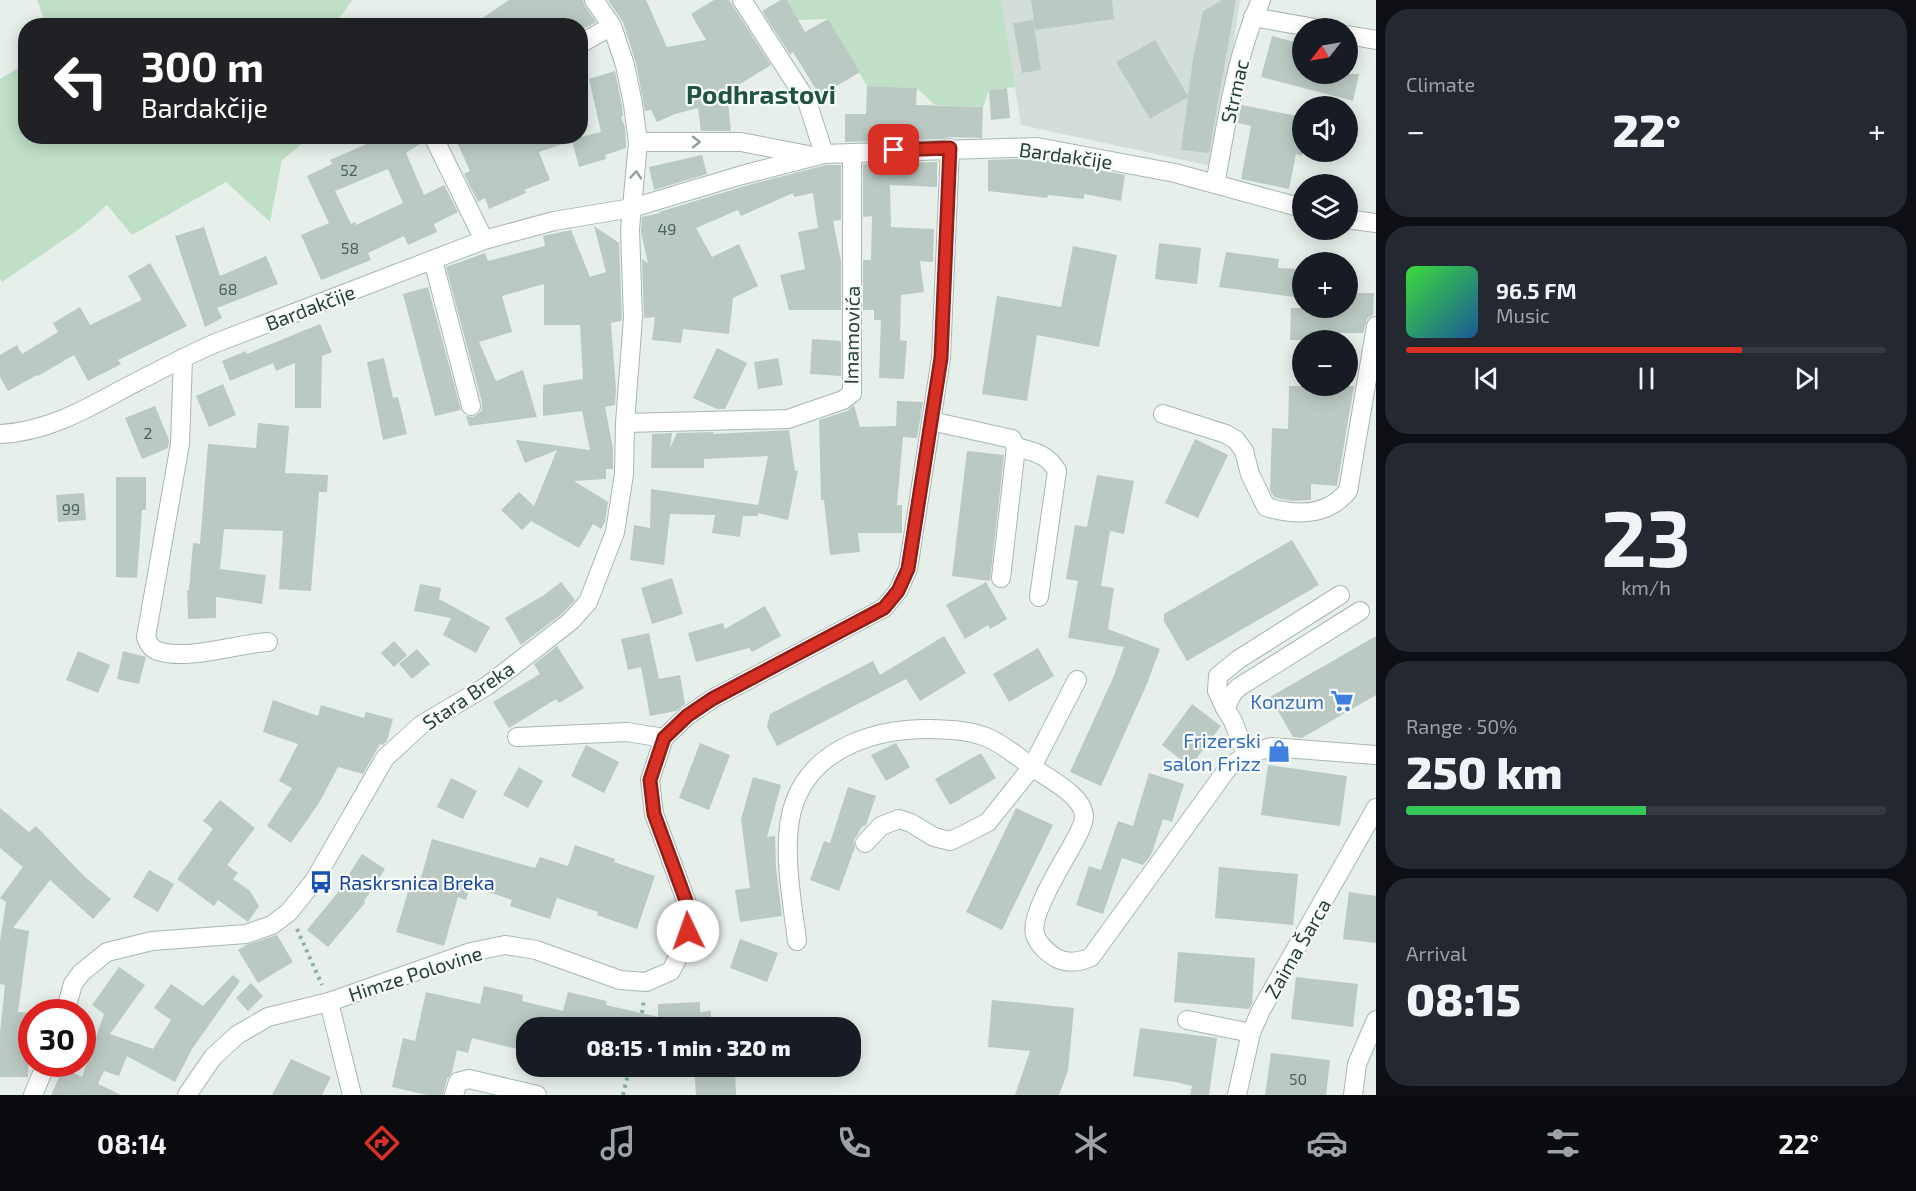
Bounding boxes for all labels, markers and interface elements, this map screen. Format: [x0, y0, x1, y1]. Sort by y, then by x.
north arrow [1292, 18, 1358, 84]
map controls [1292, 18, 1358, 396]
text: 300 m [141, 40, 264, 90]
icon: left [42, 42, 120, 120]
street label: Strmac [1215, 56, 1253, 125]
text: Climate [1406, 72, 1475, 96]
district label: Podhrastovi [686, 78, 836, 109]
text: Bardakčije [141, 91, 268, 123]
button: sound [1292, 96, 1358, 162]
text: 22° [1612, 102, 1681, 156]
text: − [1406, 110, 1425, 150]
text: + [1868, 110, 1886, 150]
pin [868, 124, 919, 175]
icon: arrive [877, 133, 910, 166]
one-way arrow [692, 136, 701, 148]
street label: Bardakčije [1018, 137, 1114, 173]
house number: 52 [340, 160, 358, 179]
one-way arrow [629, 171, 642, 180]
button: layers [1292, 174, 1358, 240]
house number: 49 [658, 219, 677, 238]
house number: 58 [341, 238, 359, 257]
button: + [1292, 252, 1358, 318]
text: 96.5 FM [1496, 277, 1577, 303]
house number: 68 [219, 279, 237, 298]
street label: Bardakčije [262, 279, 358, 335]
street label: Imamovića [838, 285, 864, 385]
text: Music [1496, 303, 1550, 327]
button: − [1292, 330, 1358, 396]
icon: previous [1470, 362, 1503, 395]
icon: pause [1630, 362, 1663, 395]
icon: next [1790, 362, 1823, 395]
house number: 2 [144, 423, 153, 442]
text: 23 [1601, 489, 1691, 583]
house number: 99 [62, 499, 80, 518]
text: km/h [1621, 575, 1671, 599]
street label: Stara Breka [418, 656, 518, 734]
supermarket icon: Konzum [1329, 688, 1355, 714]
place label: Konzum [1250, 689, 1324, 713]
text: Range · 50% [1406, 714, 1517, 738]
place label: Frizerski salon Frizz [1163, 728, 1261, 775]
shop icon: Frizerski salon Frizz [1266, 738, 1292, 764]
text: 250 km [1406, 744, 1563, 798]
bus stop icon: Raskrsnica Breka [308, 869, 334, 895]
place label: Raskrsnica Breka [339, 870, 495, 894]
street label: Zaima Šarca [1259, 894, 1335, 1002]
position arrow [656, 899, 720, 963]
street label: Himze Polovine [345, 940, 485, 1006]
text: Arrival [1406, 941, 1467, 965]
text: 08:15 [1406, 971, 1521, 1025]
speed limit sign: 30 [18, 999, 96, 1077]
text: 08:15 · 1 min · 320 m [586, 1034, 791, 1060]
house number: 50 [1289, 1069, 1307, 1088]
icon: directions [361, 1122, 403, 1164]
icon: music [597, 1122, 639, 1164]
icon: phone [833, 1122, 875, 1164]
icon: climate [1070, 1122, 1112, 1164]
icon: car [1306, 1122, 1348, 1164]
icon: filters [1542, 1122, 1584, 1164]
text: 08:14 [97, 1127, 167, 1159]
text: 22° [1778, 1127, 1819, 1159]

